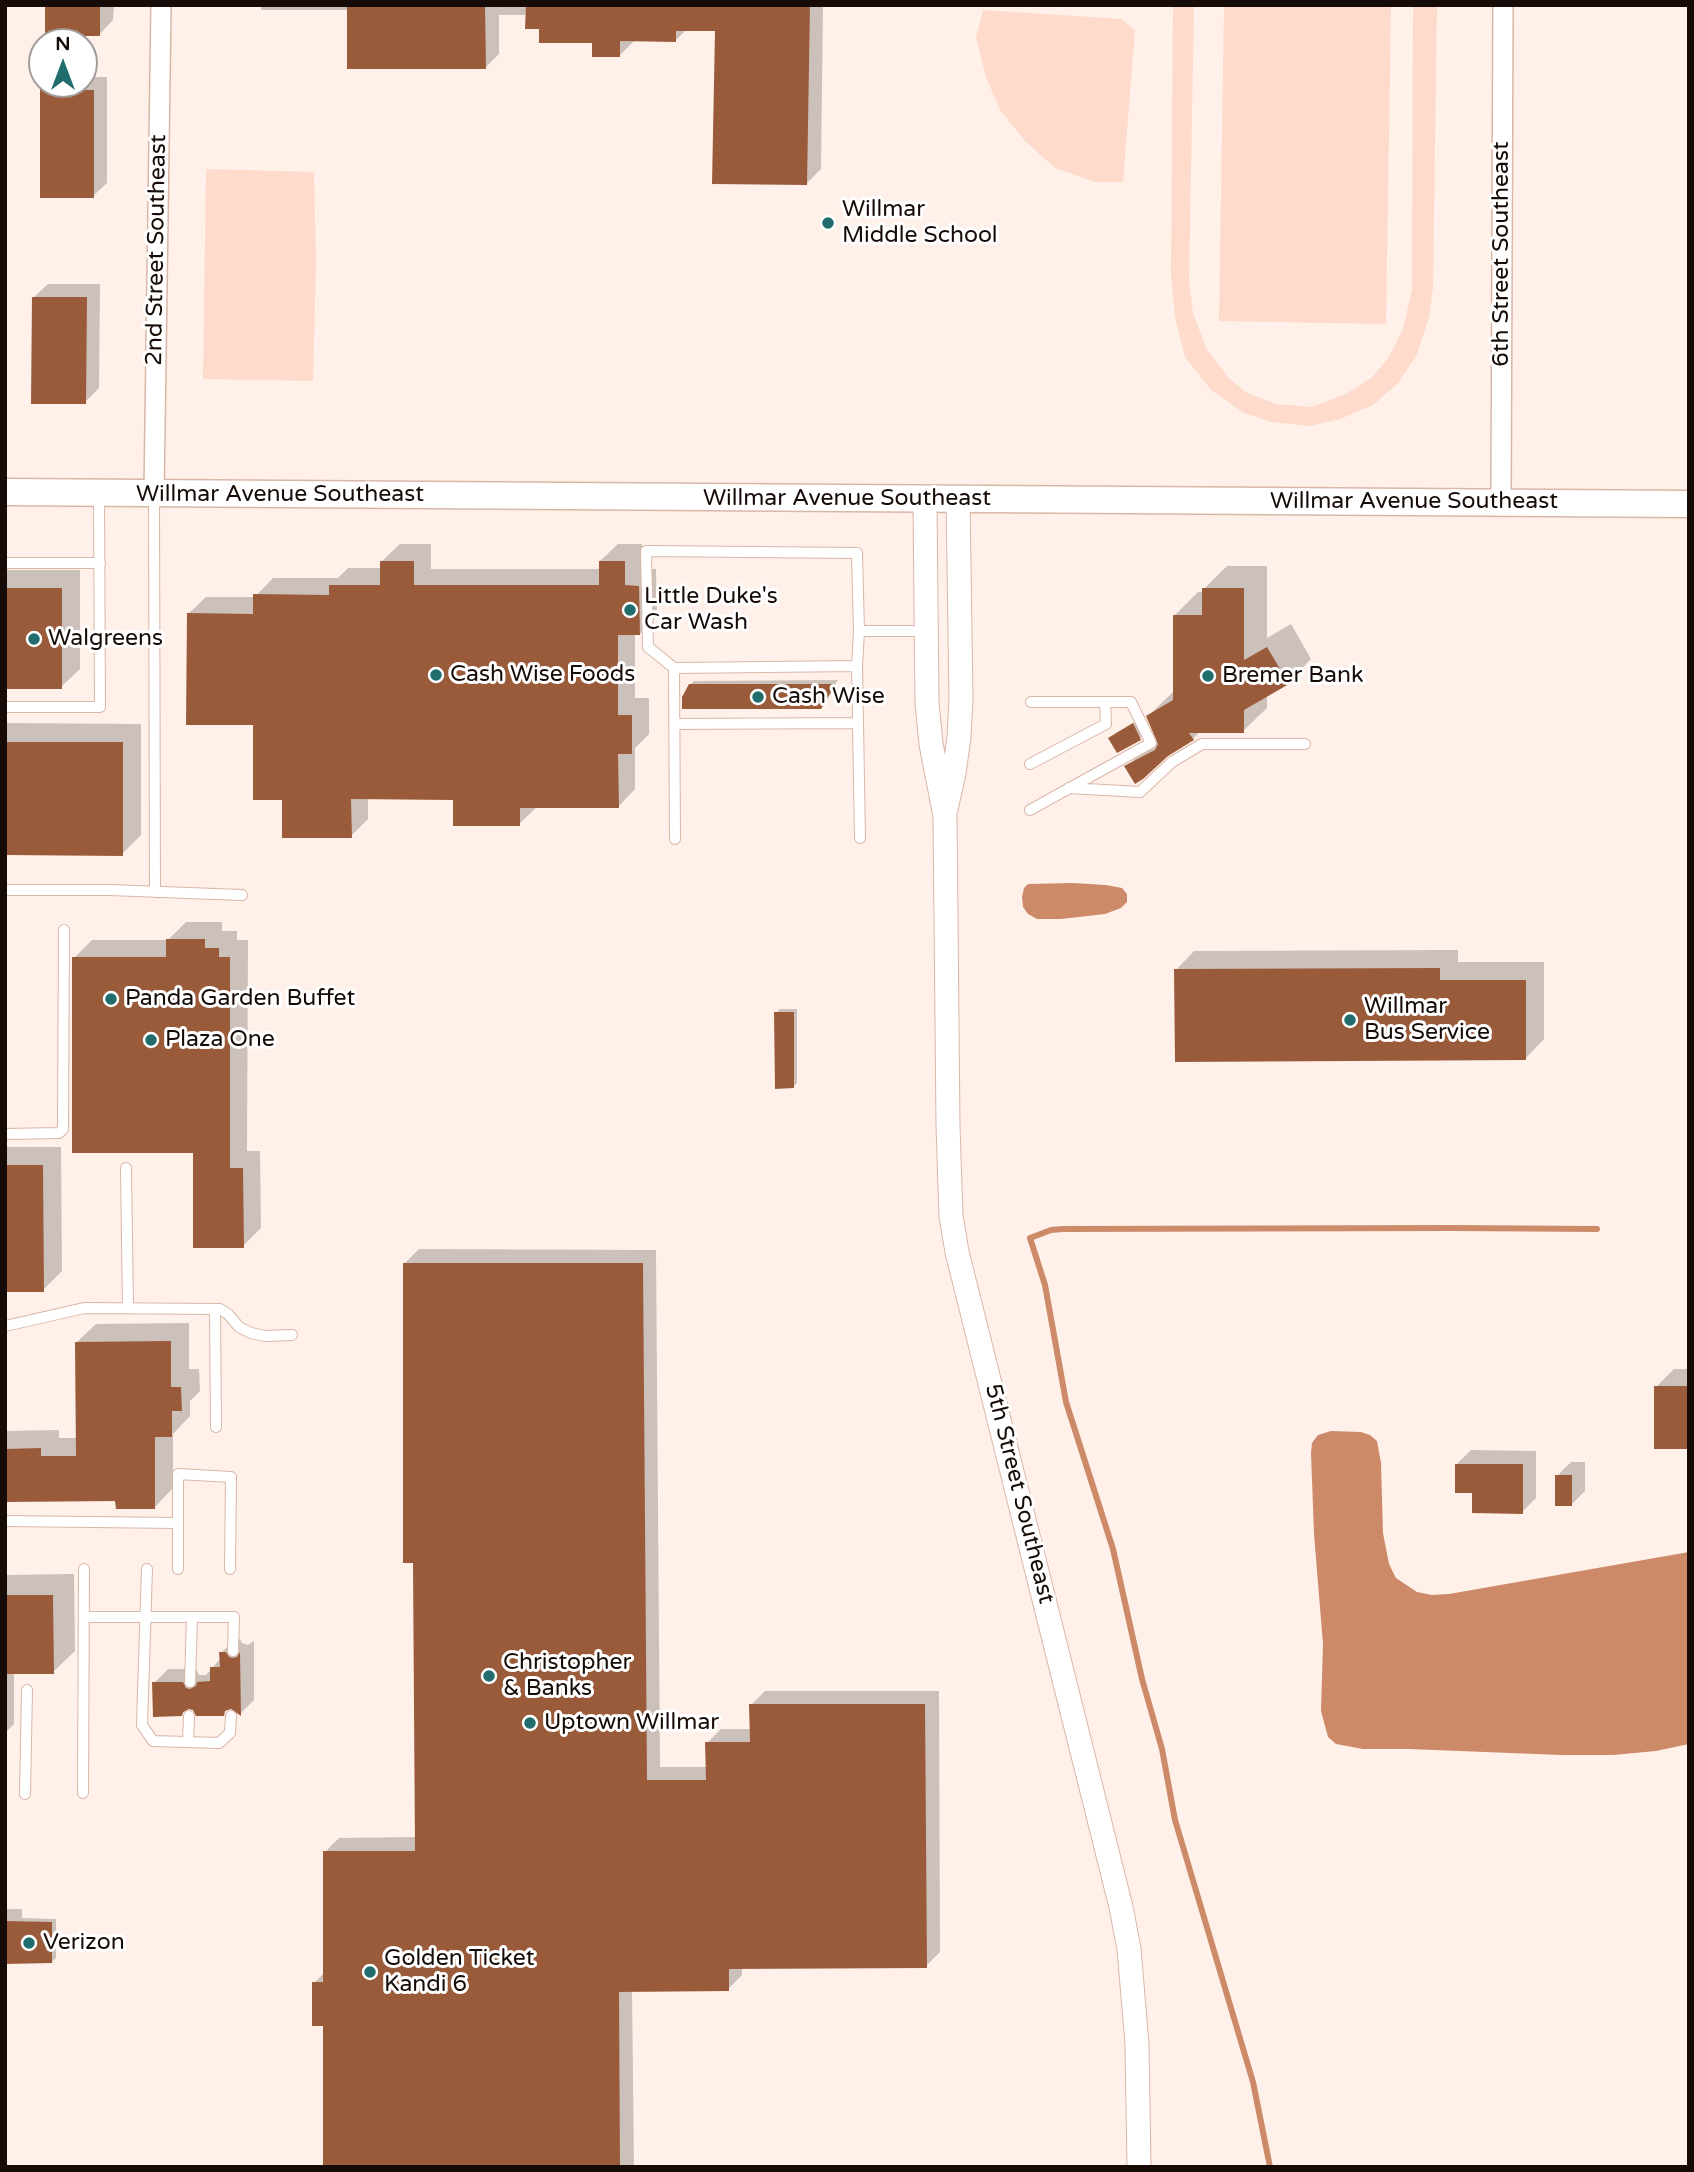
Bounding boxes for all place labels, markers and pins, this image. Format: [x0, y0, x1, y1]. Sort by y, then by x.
place label: Willmar Middle School [842, 196, 998, 250]
marker: Willmar Middle School [820, 215, 836, 231]
place label: Little Duke's Car Wash [644, 583, 778, 637]
marker: Little Duke's Car Wash [622, 602, 638, 618]
place label: Walgreens [48, 625, 163, 653]
marker: Walgreens [26, 631, 42, 647]
place label: Cash Wise Foods [450, 661, 635, 689]
place label: Bremer Bank [1222, 662, 1364, 690]
marker: Cash Wise Foods [428, 667, 444, 683]
marker: Bremer Bank [1200, 668, 1216, 684]
place label: Cash Wise [772, 683, 885, 711]
marker: Cash Wise [750, 689, 766, 705]
place label: Panda Garden Buffet [125, 985, 355, 1013]
marker: Panda Garden Buffet [103, 991, 119, 1007]
place label: Willmar Bus Service [1364, 993, 1490, 1047]
marker: Willmar Bus Service [1342, 1012, 1358, 1028]
place label: Plaza One [165, 1026, 275, 1054]
marker: Plaza One [143, 1032, 159, 1048]
place label: Christopher & Banks [503, 1649, 631, 1703]
marker: Christopher & Banks [481, 1668, 497, 1684]
place label: Uptown Willmar [544, 1709, 719, 1737]
marker: Uptown Willmar [522, 1715, 538, 1731]
place label: Verizon [43, 1929, 125, 1957]
marker: Verizon [21, 1935, 37, 1951]
place label: Golden Ticket Kandi 6 [384, 1945, 535, 1999]
marker: Golden Ticket Kandi 6 [362, 1964, 378, 1980]

